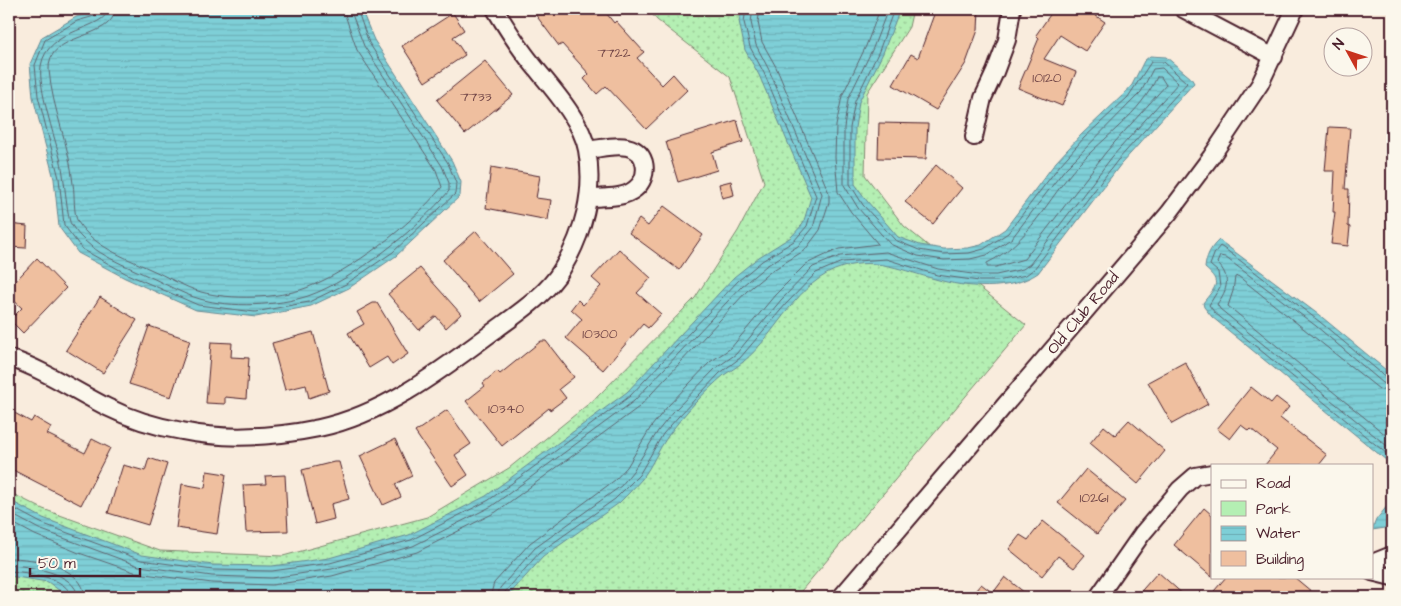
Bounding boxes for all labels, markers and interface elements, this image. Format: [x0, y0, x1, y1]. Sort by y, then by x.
north arrow [1324, 28, 1374, 78]
text: N [1328, 34, 1349, 54]
house number: 7722 [597, 43, 631, 63]
house number: 10120 [1032, 68, 1062, 88]
house number: 7733 [460, 87, 492, 107]
street label: Old Club Road [1042, 267, 1124, 359]
house number: 10300 [582, 324, 618, 344]
house number: 10340 [488, 399, 524, 419]
legend [1211, 464, 1374, 578]
text: Road [1256, 473, 1291, 494]
house number: 10261 [1079, 488, 1109, 508]
text: Park [1256, 499, 1291, 520]
text: Water [1256, 523, 1300, 544]
scale bar [30, 546, 140, 578]
text: Building [1256, 549, 1304, 571]
text: 50 m [38, 553, 76, 574]

